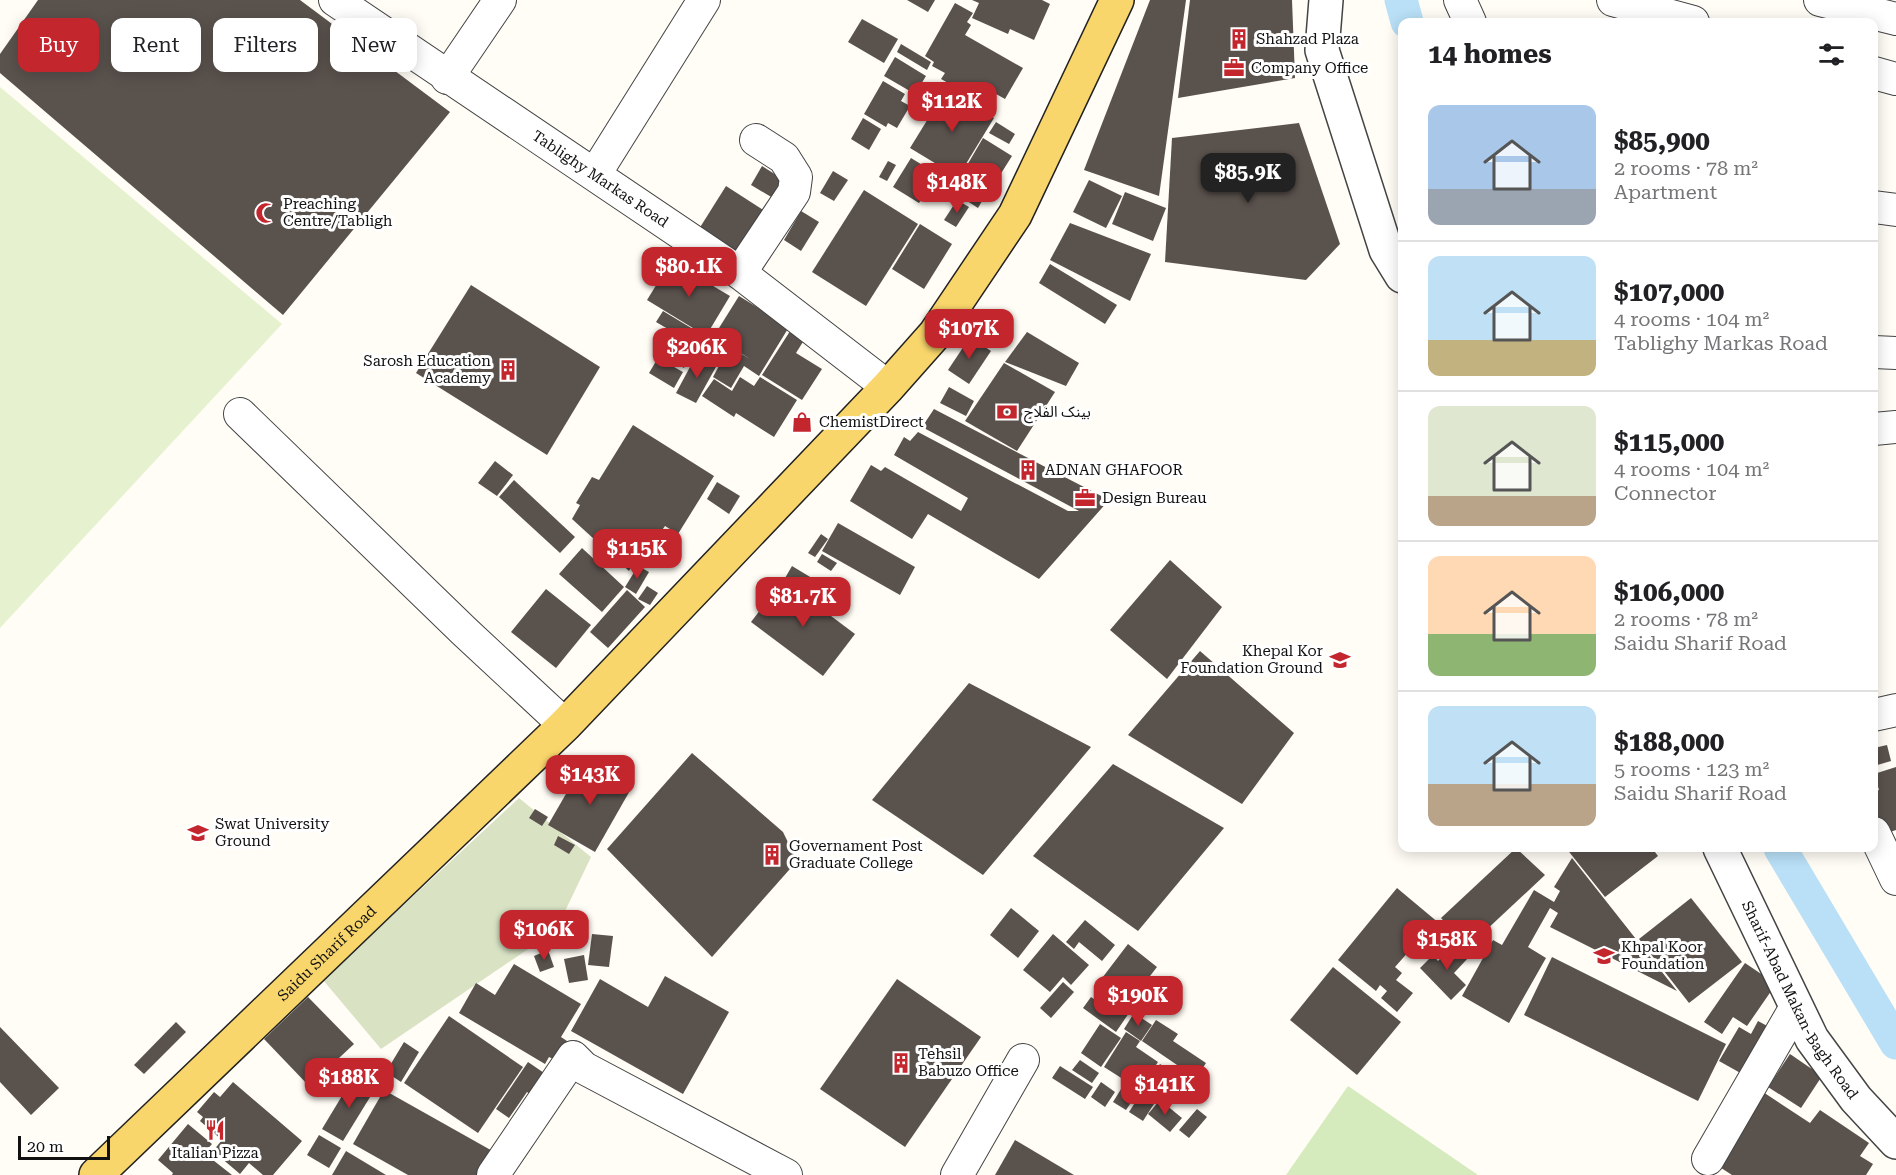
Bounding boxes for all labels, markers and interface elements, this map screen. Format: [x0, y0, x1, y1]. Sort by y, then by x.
chip: Buy [18, 18, 99, 72]
chip: Rent [111, 18, 201, 72]
chip: Filters [213, 18, 318, 72]
chip: New [330, 18, 417, 72]
building icon: Shahzad Plaza [1227, 27, 1251, 51]
place label: Shahzad Plaza [1256, 30, 1359, 48]
icon: filters [1815, 38, 1848, 71]
text: 14 homes [1428, 39, 1552, 69]
office icon: Company Office [1222, 56, 1246, 80]
place label: Company Office [1251, 59, 1368, 77]
pin: $112K [910, 82, 994, 133]
text: $112K [922, 89, 982, 113]
text: $85,900 [1614, 126, 1710, 156]
street label: Tablighy Markas Road [529, 127, 672, 231]
icon: home [1476, 129, 1548, 201]
pin: $85.9K [1199, 153, 1297, 204]
text: 2 rooms · 78 m² [1614, 156, 1758, 180]
text: $85.9K [1215, 160, 1281, 184]
pin: $148K [915, 163, 999, 214]
text: $148K [927, 170, 987, 194]
text: Apartment [1614, 180, 1717, 204]
place label: Preaching Centre/Tabligh [283, 195, 393, 230]
mosque icon: Preaching Centre/Tabligh [254, 201, 278, 225]
pin: $80.1K [640, 247, 738, 298]
text: $80.1K [656, 254, 722, 278]
text: $107,000 [1614, 277, 1724, 307]
icon: home [1476, 280, 1548, 352]
text: 4 rooms · 104 m² [1614, 307, 1769, 331]
pin: $107K [927, 309, 1011, 360]
text: $107K [939, 316, 999, 340]
pin: $206K [655, 328, 739, 379]
text: Tablighy Markas Road [1614, 331, 1828, 355]
text: $206K [667, 335, 727, 359]
place label: Sarosh Education Academy [363, 352, 491, 387]
building icon: Sarosh Education Academy [496, 358, 520, 382]
bank icon: بینک الفلاح [995, 400, 1019, 424]
place label: بینک الفلاح [1024, 403, 1091, 424]
shop icon: ChemistDirect [790, 410, 814, 434]
place label: ChemistDirect [819, 413, 924, 431]
text: $115,000 [1614, 427, 1724, 457]
icon: home [1476, 430, 1548, 502]
text: 4 rooms · 104 m² [1614, 457, 1769, 481]
building icon: ADNAN GHAFOOR [1016, 458, 1040, 482]
place label: ADNAN GHAFOOR [1045, 461, 1184, 479]
text: Connector [1614, 481, 1717, 505]
office icon: Design Bureau [1073, 486, 1097, 510]
place label: Design Bureau [1102, 489, 1207, 507]
pin: $115K [595, 529, 679, 580]
text: $115K [607, 536, 667, 560]
pin: $81.7K [754, 577, 852, 628]
text: $106,000 [1614, 577, 1724, 607]
icon: home [1476, 580, 1548, 652]
text: $81.7K [770, 584, 836, 608]
text: 2 rooms · 78 m² [1614, 607, 1758, 631]
text: Saidu Sharif Road [1614, 631, 1787, 655]
place label: Khepal Kor Foundation Ground [1180, 642, 1323, 677]
school or university icon: Khepal Kor Foundation Ground [1328, 648, 1352, 672]
text: $188,000 [1614, 727, 1724, 757]
icon: home [1476, 730, 1548, 802]
pin: $143K [548, 755, 632, 806]
text: 5 rooms · 123 m² [1614, 757, 1769, 781]
text: $143K [560, 762, 620, 786]
text: Saidu Sharif Road [1614, 781, 1787, 805]
place label: Swat University Ground [215, 815, 330, 850]
school or university icon: Swat University Ground [186, 821, 210, 845]
place label: Governament Post Graduate College [789, 837, 923, 872]
building icon: Governament Post Graduate College [760, 843, 784, 867]
street label: Sharif-Abad Makan-Bagh Road [1738, 898, 1862, 1103]
street label: Saidu Sharif Road [274, 902, 380, 1005]
pin: $106K [502, 910, 586, 961]
text: $106K [514, 917, 574, 941]
pin: $158K [1405, 920, 1489, 971]
text: $158K [1417, 927, 1477, 951]
place label: Khpal Koor Foundation [1621, 938, 1705, 973]
school or university icon: Khpal Koor Foundation [1592, 944, 1616, 968]
pin: $190K [1096, 976, 1180, 1027]
text: $190K [1108, 983, 1168, 1007]
place label: Tehsil Babuzo Office [918, 1045, 1019, 1080]
building icon: Tehsil Babuzo Office [889, 1051, 913, 1075]
pin: $188K [307, 1058, 391, 1109]
text: $188K [319, 1065, 379, 1089]
pin: $141K [1123, 1065, 1207, 1116]
text: $141K [1135, 1072, 1195, 1096]
restaurant icon: Italian Pizza [203, 1118, 227, 1142]
scale bar [18, 1133, 110, 1160]
text: 20 m [27, 1137, 64, 1156]
place label: Italian Pizza [171, 1144, 259, 1162]

